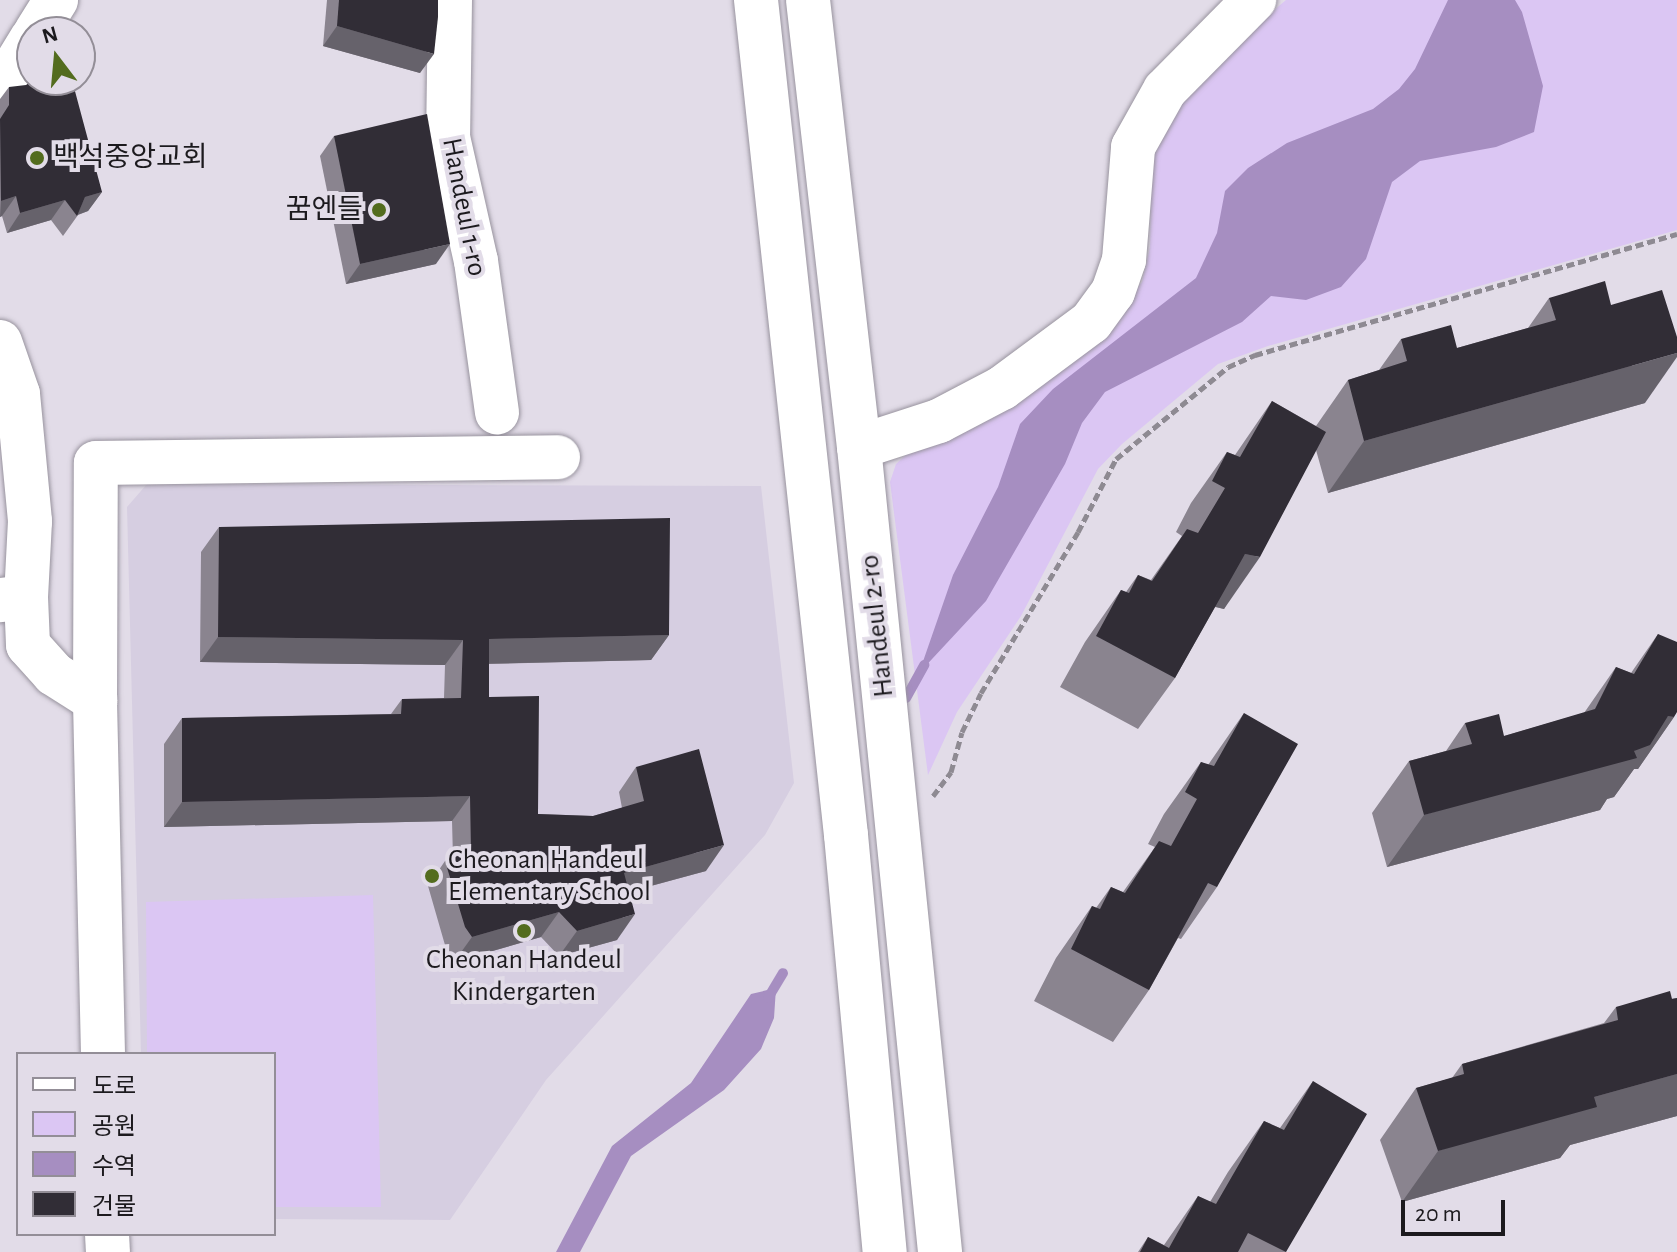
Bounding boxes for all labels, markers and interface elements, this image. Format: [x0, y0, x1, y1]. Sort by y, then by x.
north arrow [16, 16, 96, 96]
text: N [40, 22, 60, 48]
street label: Handeul 1-ro [434, 135, 494, 279]
place label: 백석중앙교회 [53, 141, 208, 175]
marker: 백석중앙교회 [28, 149, 46, 167]
place label: 꿈엔들 [286, 193, 363, 227]
marker: 꿈엔들 [370, 201, 388, 219]
street label: Handeul 2-ro [853, 553, 901, 699]
place label: Cheonan Handeul Elementary School [448, 843, 651, 909]
marker: Cheonan Handeul Elementary School [423, 867, 441, 885]
marker: Cheonan Handeul Kindergarten [515, 922, 533, 940]
place label: Cheonan Handeul Kindergarten [426, 943, 622, 1009]
legend [16, 1052, 276, 1236]
text: 도로 [92, 1075, 136, 1099]
text: 공원 [92, 1115, 136, 1139]
text: 수역 [92, 1155, 136, 1179]
scale bar [1405, 1184, 1509, 1234]
text: 건물 [92, 1195, 136, 1219]
text: 20 m [1415, 1202, 1462, 1226]

